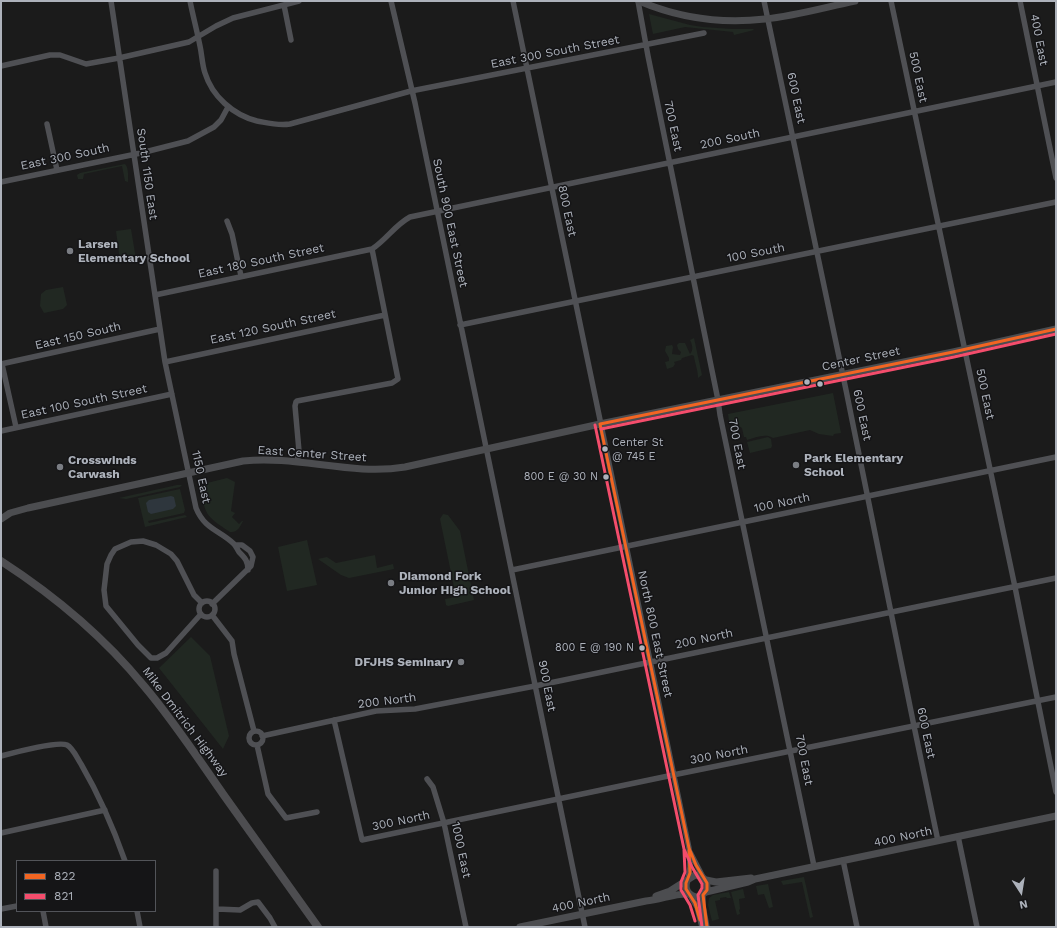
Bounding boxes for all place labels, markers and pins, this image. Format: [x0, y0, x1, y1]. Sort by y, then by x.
place label: Larsen Elementary School [78, 237, 190, 265]
marker: Larsen Elementary School [65, 246, 75, 256]
unlabelled marker [802, 377, 812, 387]
unlabelled marker [815, 379, 825, 389]
place label: Center St @ 745 E [612, 436, 663, 462]
marker: Center St @ 745 E [600, 444, 610, 454]
place label: Park Elementary School [804, 451, 903, 479]
place label: Crosswinds Carwash [68, 453, 137, 481]
marker: Park Elementary School [791, 460, 801, 470]
marker: Crosswinds Carwash [55, 462, 65, 472]
place label: 800 E @ 30 N [524, 470, 598, 484]
marker: 800 E @ 30 N [601, 472, 611, 482]
place label: Diamond Fork Junior High School [399, 569, 511, 597]
marker: Diamond Fork Junior High School [386, 578, 396, 588]
place label: 800 E @ 190 N [555, 641, 634, 655]
marker: 800 E @ 190 N [637, 643, 647, 653]
place label: DFJHS Seminary [355, 655, 453, 669]
marker: DFJHS Seminary [456, 657, 466, 667]

